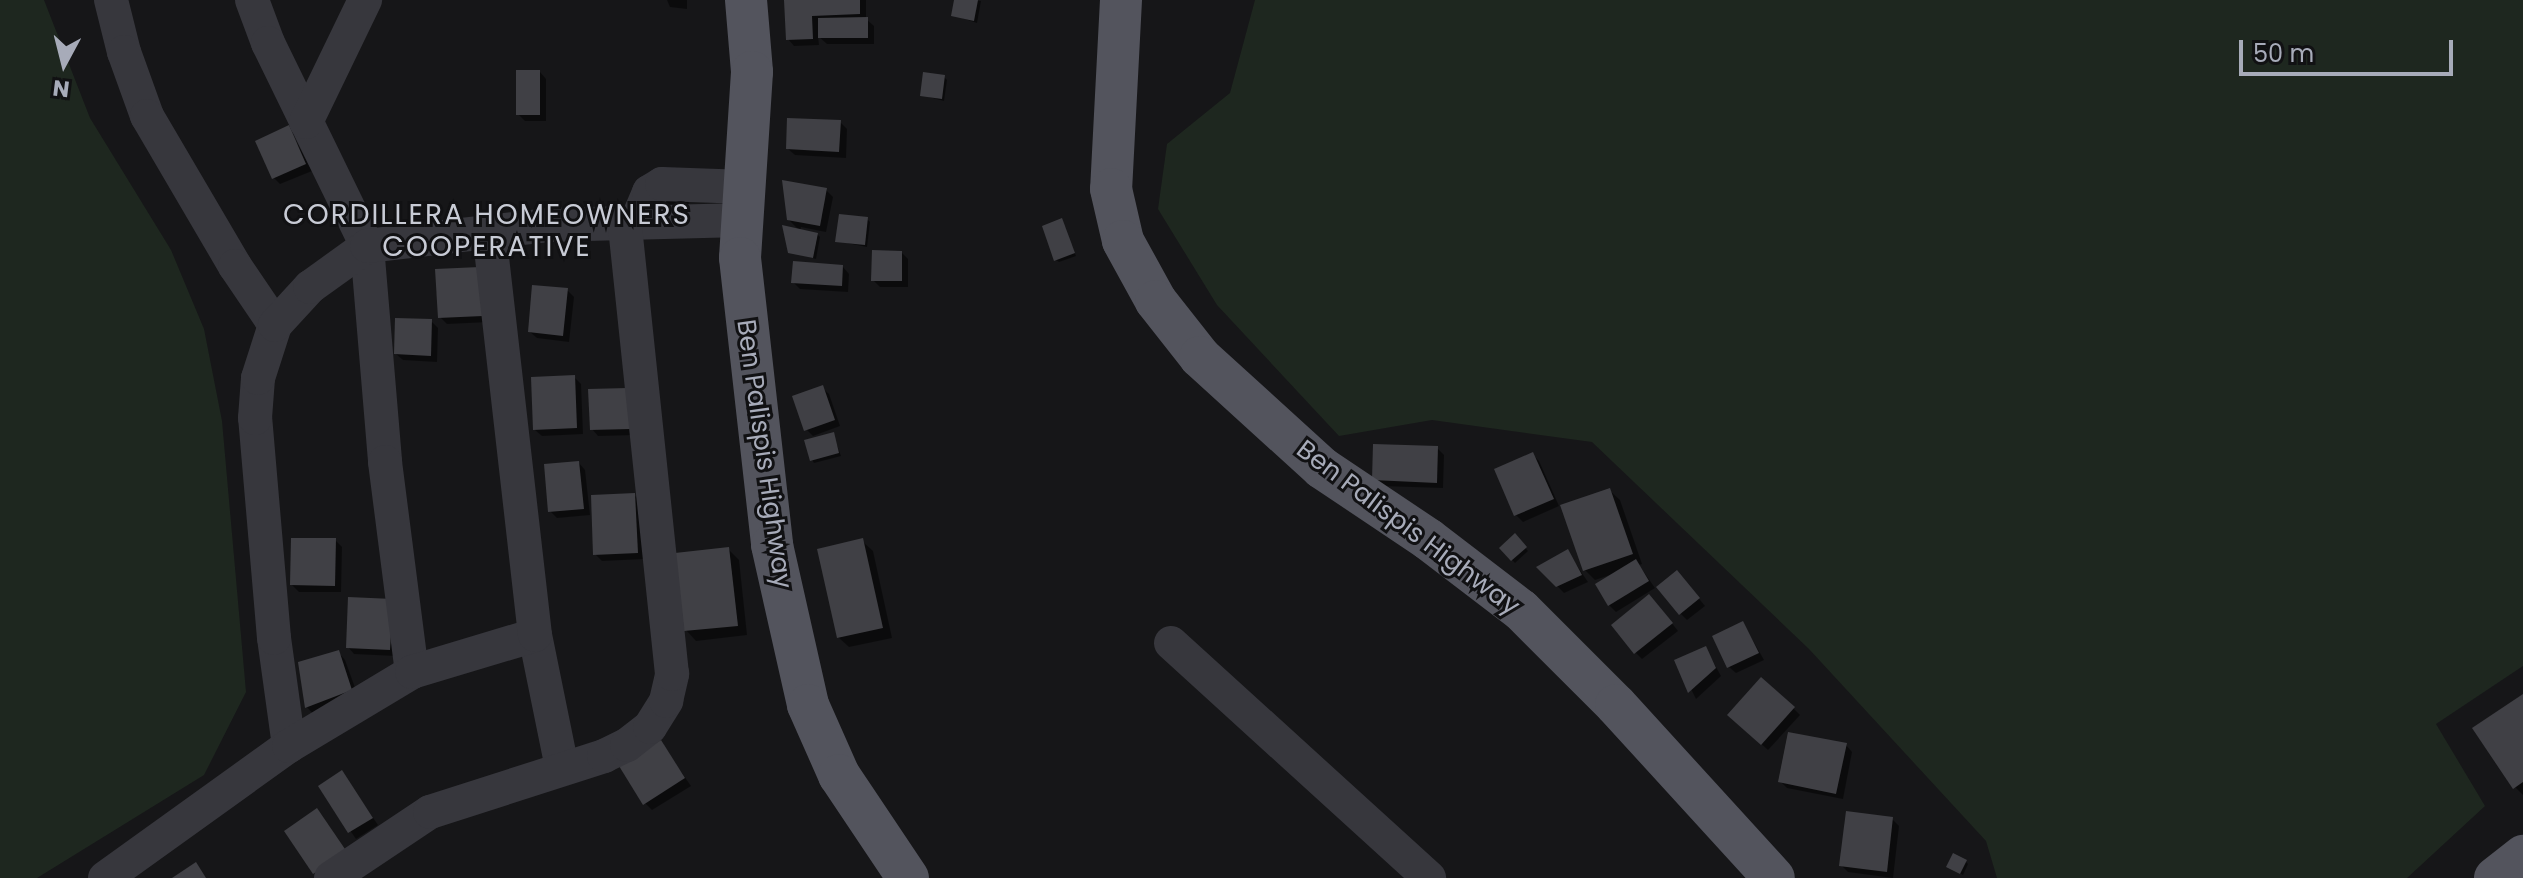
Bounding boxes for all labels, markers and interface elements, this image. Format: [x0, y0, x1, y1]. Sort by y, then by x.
north arrow [24, 24, 104, 104]
scale bar [2243, 24, 2457, 74]
text: 50 m [2253, 37, 2314, 70]
text: N [51, 72, 71, 105]
district label: CORDILLERA HOMEOWNERS COOPERATIVE [283, 198, 691, 264]
street label: Ben Palispis Highway [730, 318, 798, 590]
street label: Ben Palispis Highway [1290, 434, 1526, 622]

